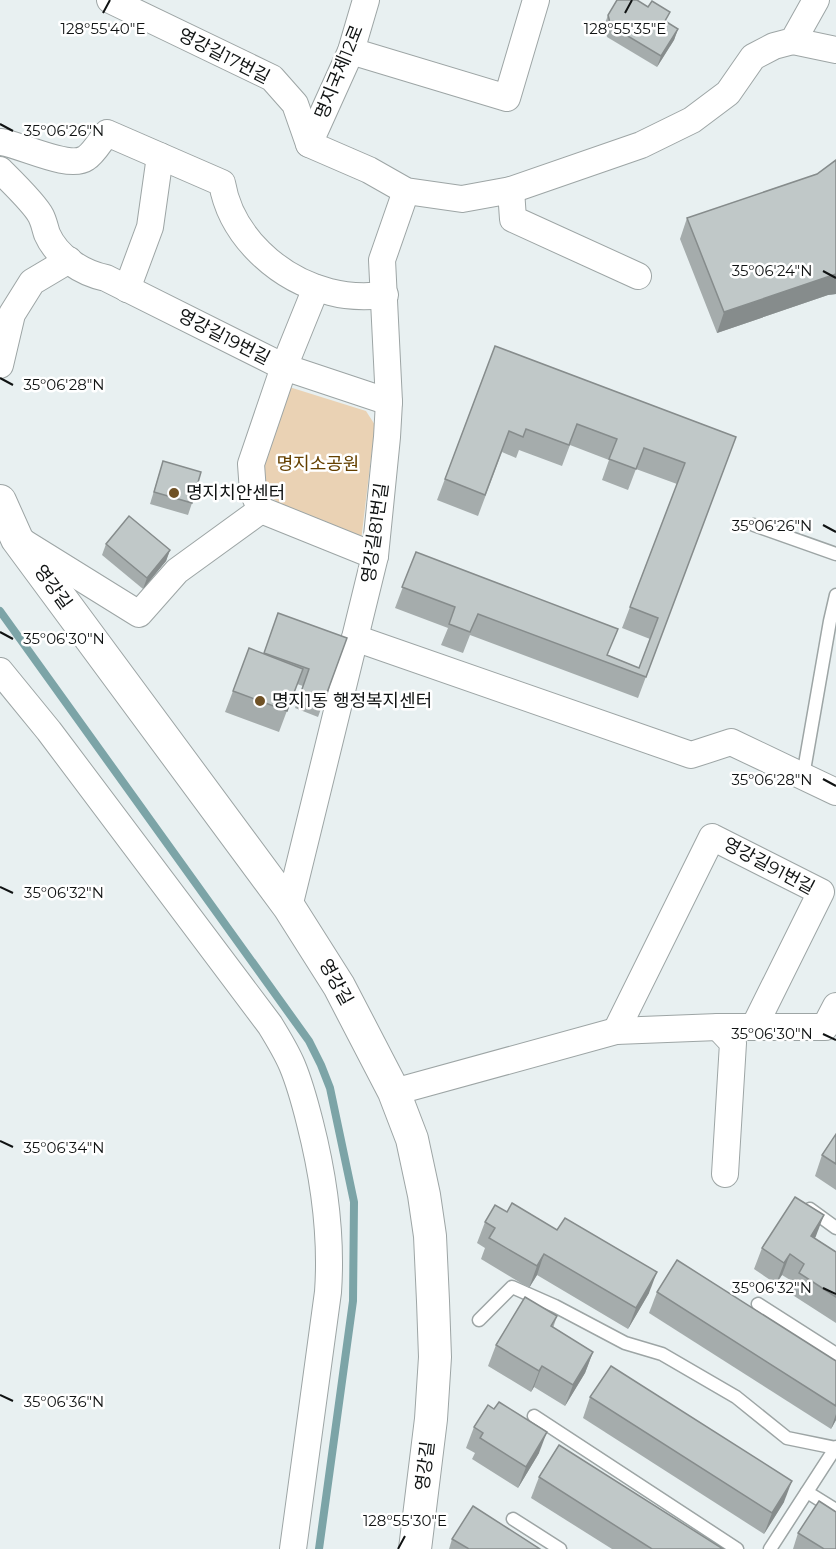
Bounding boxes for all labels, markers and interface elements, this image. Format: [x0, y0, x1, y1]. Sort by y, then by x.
text: 128°55'40"E [61, 19, 145, 38]
text: 128°55'35"E [584, 19, 666, 38]
street label: 명지국제12로 [310, 22, 368, 122]
street label: 영강길17번길 [174, 24, 274, 88]
text: 35°06'26"N [24, 121, 104, 140]
text: 35°06'24"N [732, 261, 812, 280]
street label: 영강길19번길 [174, 304, 274, 370]
text: 35°06'28"N [23, 375, 105, 394]
park label: 명지소공원 [277, 453, 359, 475]
place label: 명지치안센터 [186, 482, 285, 504]
street label: 영강길81번길 [357, 482, 393, 584]
marker: 명지치안센터 [167, 486, 181, 500]
text: 35°06'26"N [732, 516, 812, 535]
street label: 영강길 [29, 560, 77, 614]
text: 35°06'30"N [23, 629, 105, 648]
place label: 명지1동 행정복지센터 [272, 690, 432, 712]
marker: 명지1동 행정복지센터 [253, 694, 267, 708]
text: 35°06'28"N [731, 770, 813, 789]
street label: 영강길91번길 [720, 833, 818, 899]
text: 35°06'32"N [24, 883, 104, 902]
street label: 영강길 [314, 955, 358, 1009]
text: 35°06'30"N [731, 1024, 813, 1043]
text: 35°06'34"N [24, 1138, 104, 1157]
text: 35°06'32"N [732, 1278, 812, 1297]
text: 35°06'36"N [24, 1392, 104, 1411]
street label: 영강길 [411, 1440, 439, 1492]
text: 128°55'30"E [363, 1511, 447, 1530]

